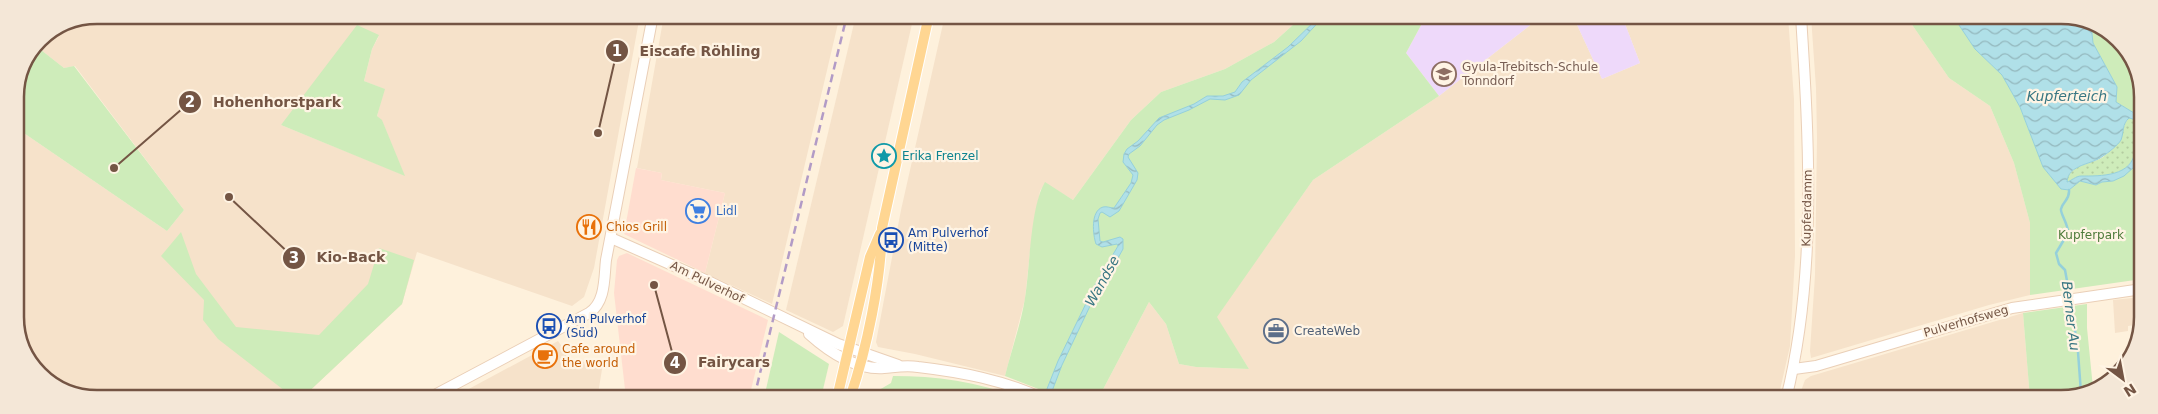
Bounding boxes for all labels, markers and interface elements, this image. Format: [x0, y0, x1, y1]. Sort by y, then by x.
callout: Eiscafe Röhling [605, 36, 771, 65]
text: 1 [612, 42, 622, 60]
text: Eiscafe Röhling [640, 43, 760, 59]
place label: Gyula-Trebitsch-Schule Tonndorf [1461, 60, 1598, 88]
school or university icon: Gyula-Trebitsch-Schule Tonndorf [1431, 61, 1457, 87]
callout: Hohenhorstpark [178, 87, 351, 116]
water label: Kupferteich [2027, 88, 2107, 104]
text: 2 [185, 93, 195, 111]
text: Hohenhorstpark [213, 94, 342, 110]
place icon: Erika Frenzel [871, 143, 897, 169]
place label: Erika Frenzel [902, 149, 978, 163]
street label: Kupferdamm [1799, 169, 1815, 247]
supermarket icon: Lidl [685, 198, 711, 224]
place label: Lidl [716, 204, 737, 218]
restaurant icon: Chios Grill [576, 214, 602, 240]
place label: Chios Grill [606, 220, 667, 234]
place label: Am Pulverhof (Mitte) [908, 226, 989, 254]
bus stop icon: Am Pulverhof (Mitte) [878, 227, 904, 253]
park label: Kupferpark [2058, 228, 2124, 242]
callout: Kio-Back [282, 243, 396, 272]
text: 3 [289, 249, 299, 267]
text: Kio-Back [317, 249, 386, 265]
water label: Wandse [1082, 253, 1122, 309]
street label: Am Pulverhof [668, 258, 747, 306]
water label: Berner Au [2059, 280, 2083, 352]
street label: Pulverhofsweg [1922, 302, 2010, 340]
place label: Am Pulverhof (Süd) [566, 312, 647, 340]
bus stop icon: Am Pulverhof (Süd) [536, 313, 562, 339]
office icon: CreateWeb [1263, 318, 1289, 344]
place label: CreateWeb [1294, 324, 1360, 338]
place label: Cafe around the world [562, 342, 635, 370]
cafe icon: Cafe around the world [532, 343, 558, 369]
callout: Fairycars [663, 348, 780, 377]
text: 4 [670, 354, 680, 372]
text: Fairycars [698, 354, 770, 370]
north arrow [2098, 354, 2148, 404]
text: N [2121, 380, 2139, 400]

